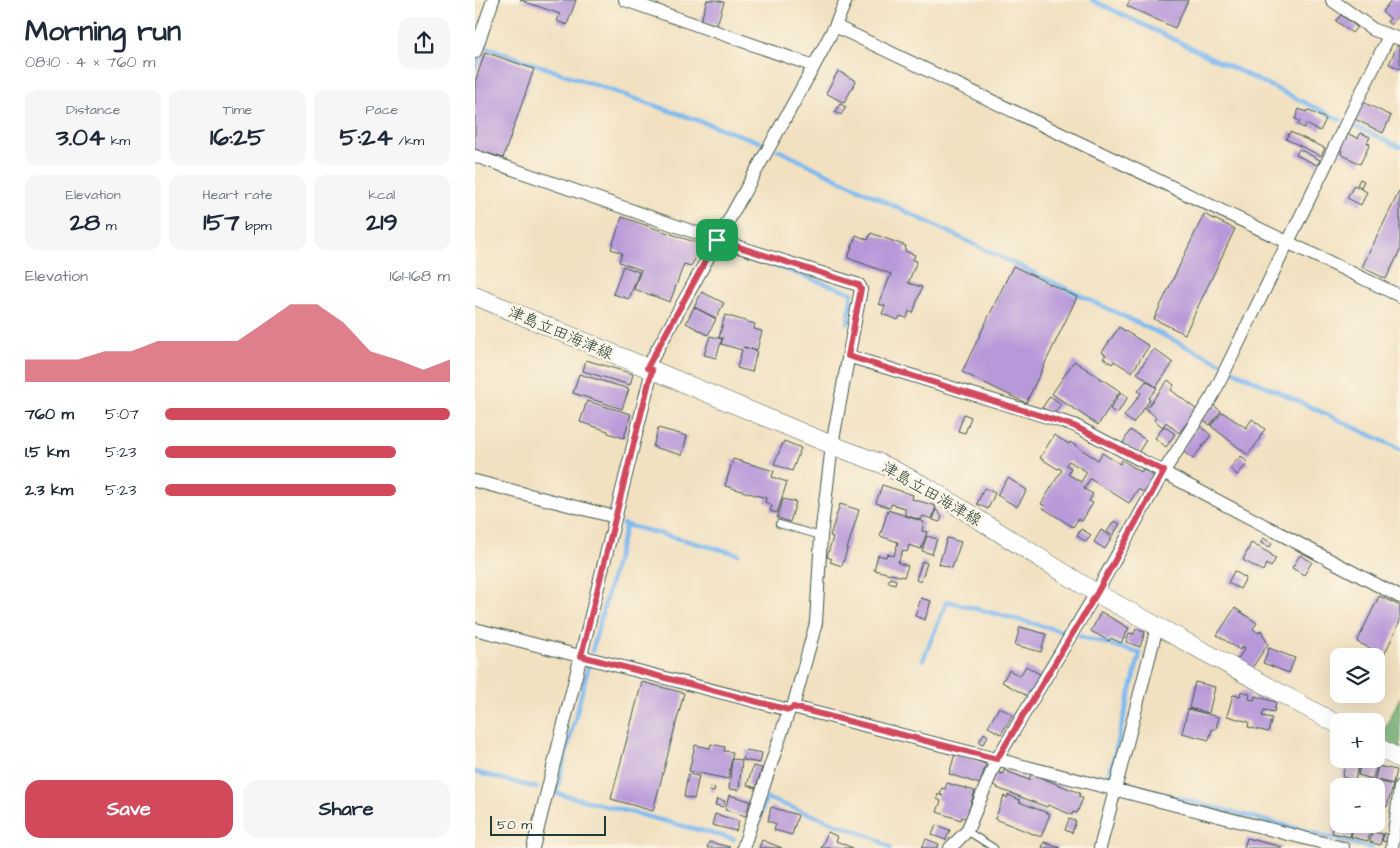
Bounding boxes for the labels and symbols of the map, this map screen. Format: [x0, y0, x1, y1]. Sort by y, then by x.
pin [696, 219, 738, 261]
street label: 津島立田海津線 [505, 301, 616, 365]
street label: 津島立田海津線 [877, 456, 986, 531]
scale bar [490, 813, 606, 836]

